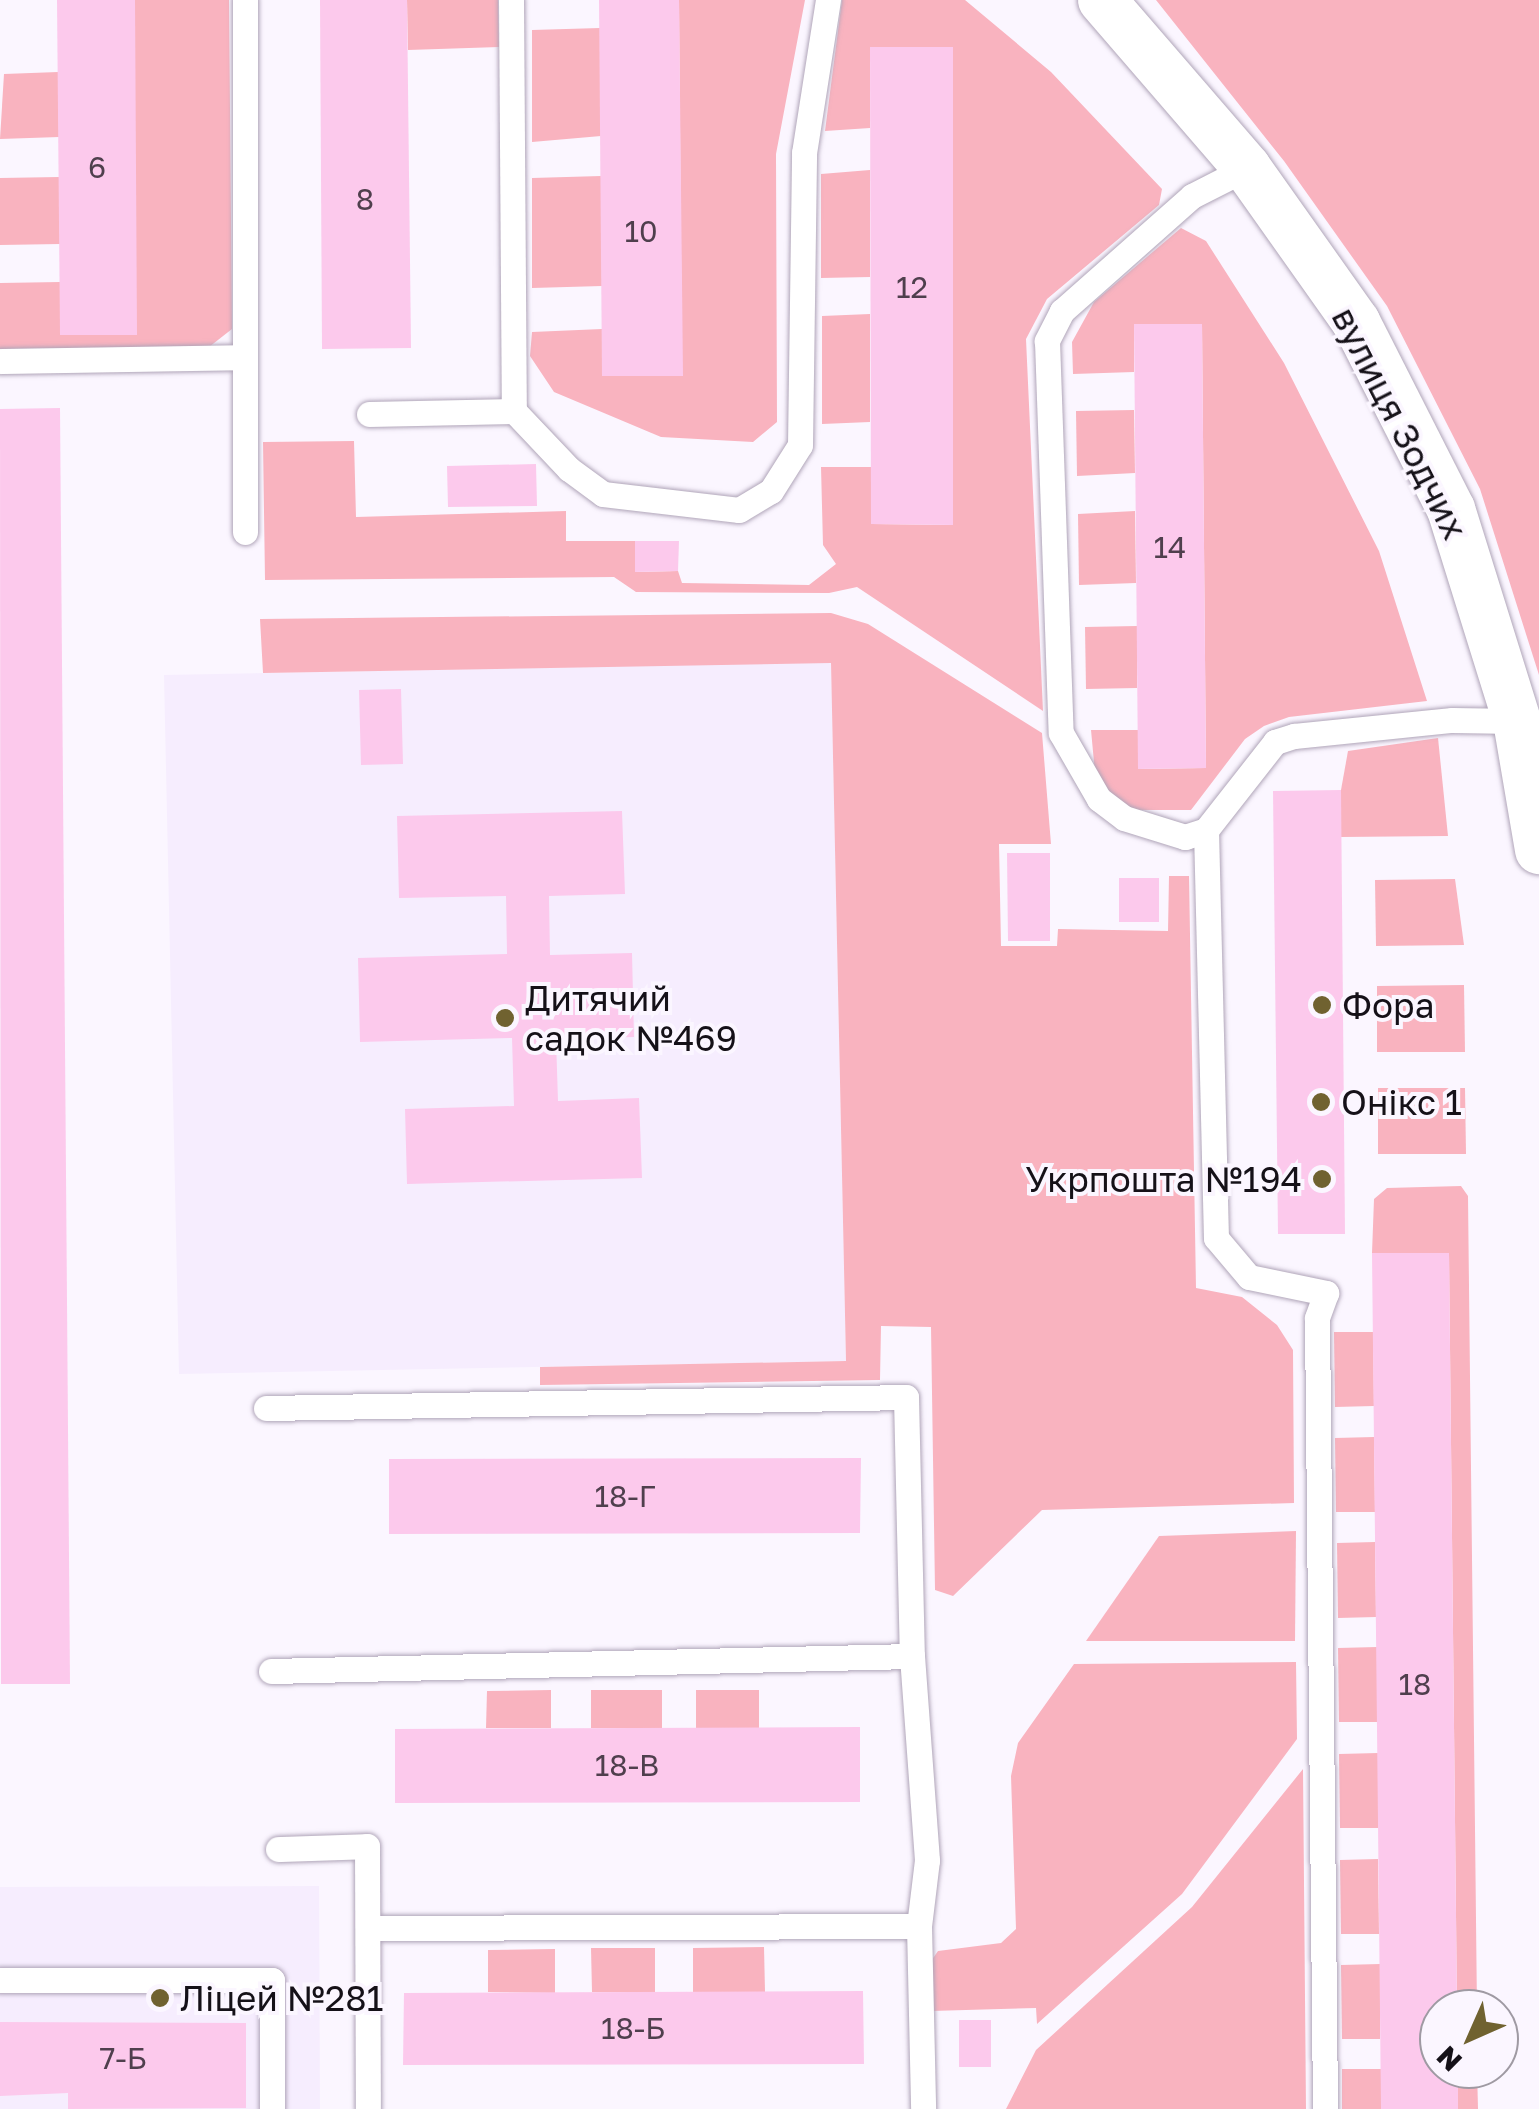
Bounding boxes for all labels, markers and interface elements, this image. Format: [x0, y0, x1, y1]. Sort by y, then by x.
house number: 6 [88, 149, 106, 185]
house number: 8 [356, 181, 374, 217]
house number: 10 [624, 213, 658, 249]
house number: 12 [896, 269, 928, 305]
street label: вулиця Зодчих [1324, 300, 1476, 546]
house number: 14 [1154, 529, 1186, 565]
place label: Дитячий садок №469 [525, 977, 737, 1059]
place label: Фора [1342, 984, 1434, 1026]
marker: Фора [1311, 994, 1333, 1016]
marker: Дитячий садок №469 [494, 1007, 516, 1029]
place label: Онікс 1 [1341, 1081, 1462, 1123]
marker: Онікс 1 [1310, 1091, 1332, 1113]
place label: Укрпошта №194 [1025, 1158, 1302, 1200]
marker: Укрпошта №194 [1311, 1168, 1333, 1190]
house number: 18-Г [594, 1478, 656, 1514]
house number: 18 [1399, 1666, 1431, 1702]
house number: 18-В [595, 1747, 659, 1783]
place label: Ліцей №281 [180, 1977, 383, 2019]
marker: Ліцей №281 [149, 1987, 171, 2009]
north arrow [1419, 1989, 1519, 2089]
house number: 18-Б [601, 2010, 665, 2046]
house number: 7-Б [99, 2040, 147, 2076]
text: N [1430, 2040, 1468, 2078]

